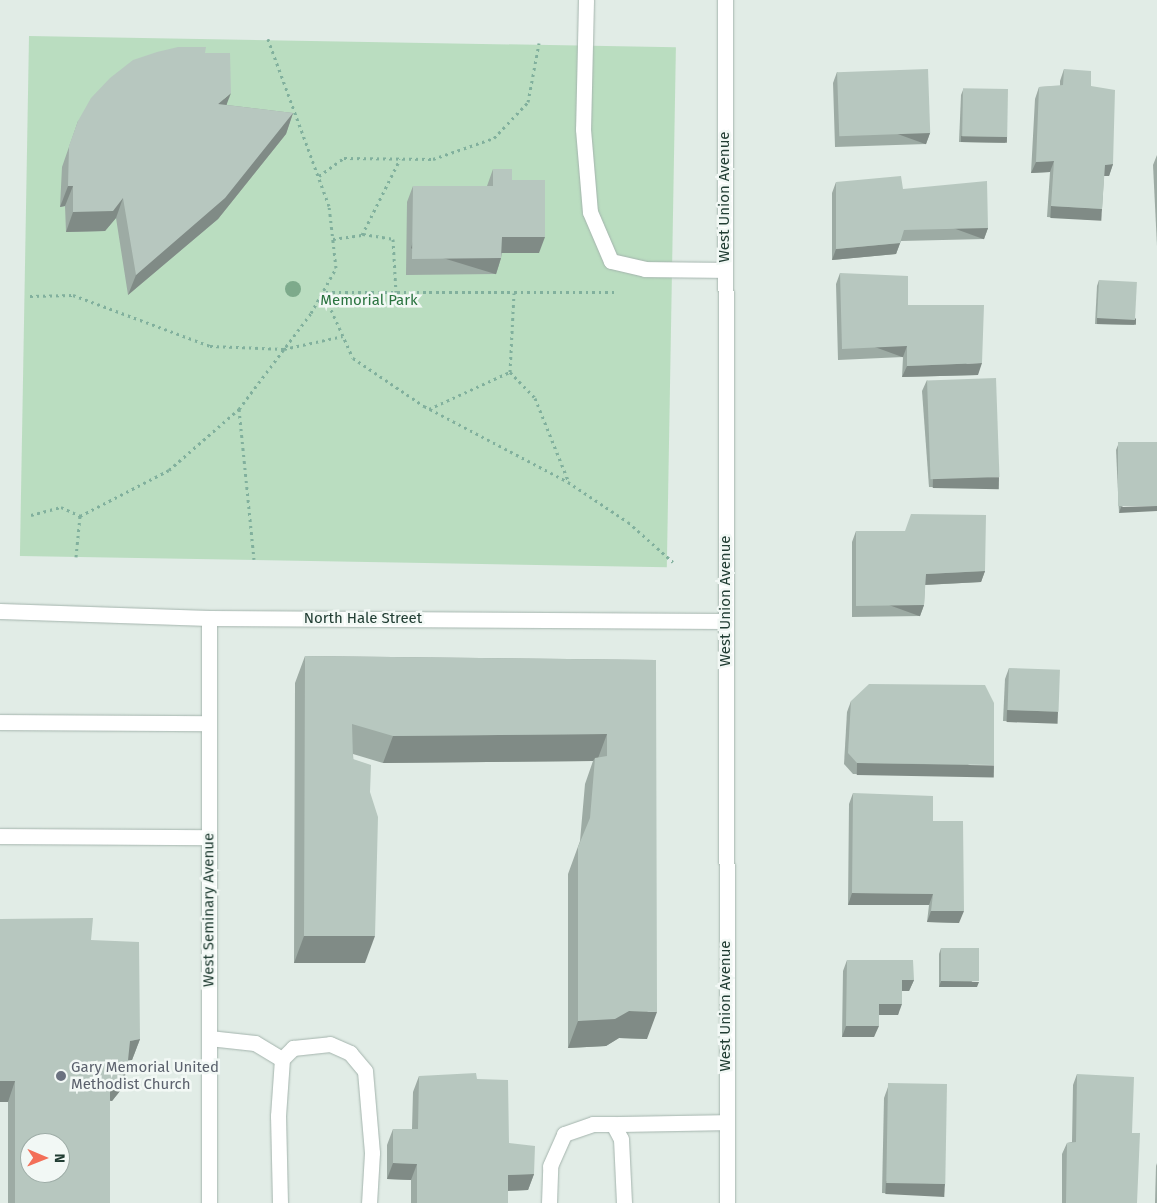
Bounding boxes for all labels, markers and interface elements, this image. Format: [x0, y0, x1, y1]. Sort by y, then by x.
street label: West Union Avenue [716, 131, 734, 263]
park label: Memorial Park [320, 292, 418, 310]
street label: West Union Avenue [717, 535, 735, 667]
street label: North Hale Street [304, 610, 422, 628]
street label: West Seminary Avenue [200, 833, 218, 987]
street label: West Union Avenue [717, 940, 735, 1072]
place label: Gary Memorial United Methodist Church [71, 1058, 219, 1093]
marker: Gary Memorial United Methodist Church [55, 1070, 67, 1082]
north arrow [20, 1133, 70, 1183]
text: N [51, 1153, 68, 1163]

